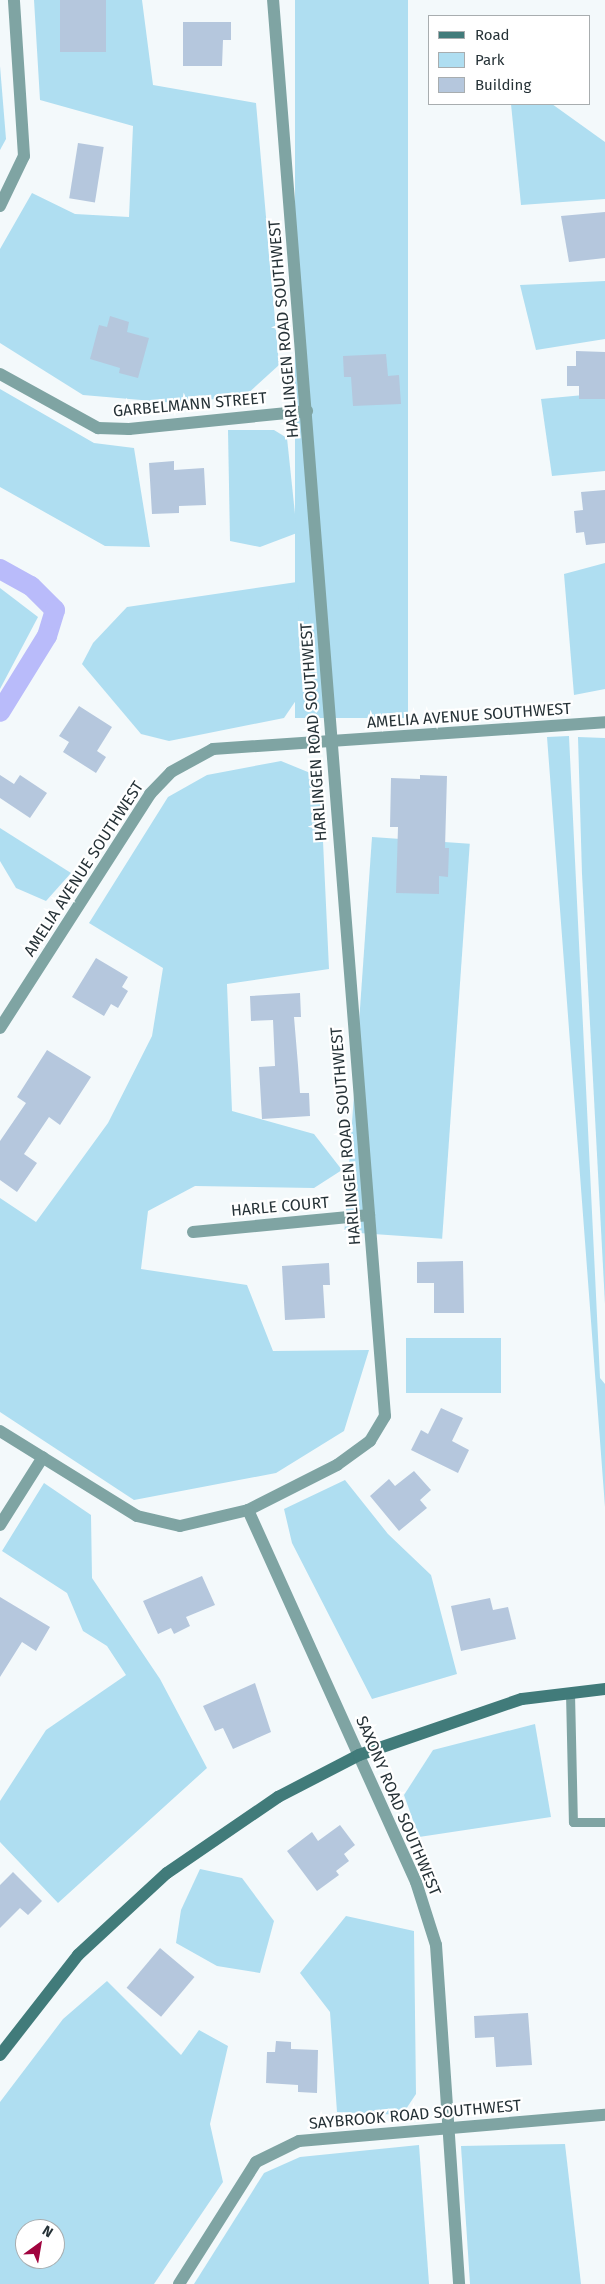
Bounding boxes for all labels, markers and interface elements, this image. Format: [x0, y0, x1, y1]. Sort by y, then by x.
legend [428, 15, 590, 105]
text: Road [475, 26, 510, 44]
text: Park [475, 51, 505, 69]
text: Building [475, 76, 531, 94]
street label: HARLINGEN ROAD SOUTHWEST [265, 219, 303, 439]
street label: GARBELMANN STREET [112, 389, 268, 421]
street label: HARLINGEN ROAD SOUTHWEST [297, 622, 331, 842]
street label: AMELIA AVENUE SOUTHWEST [366, 699, 572, 733]
street label: AMELIA AVENUE SOUTHWEST [20, 778, 148, 960]
street label: HARLINGEN ROAD SOUTHWEST [327, 1026, 365, 1246]
street label: HARLE COURT [230, 1193, 330, 1221]
street label: SAXONY ROAD SOUTHWEST [351, 1713, 445, 1899]
street label: SAYBROOK ROAD SOUTHWEST [308, 2096, 522, 2134]
north arrow [15, 2219, 65, 2269]
text: N [39, 2222, 56, 2241]

